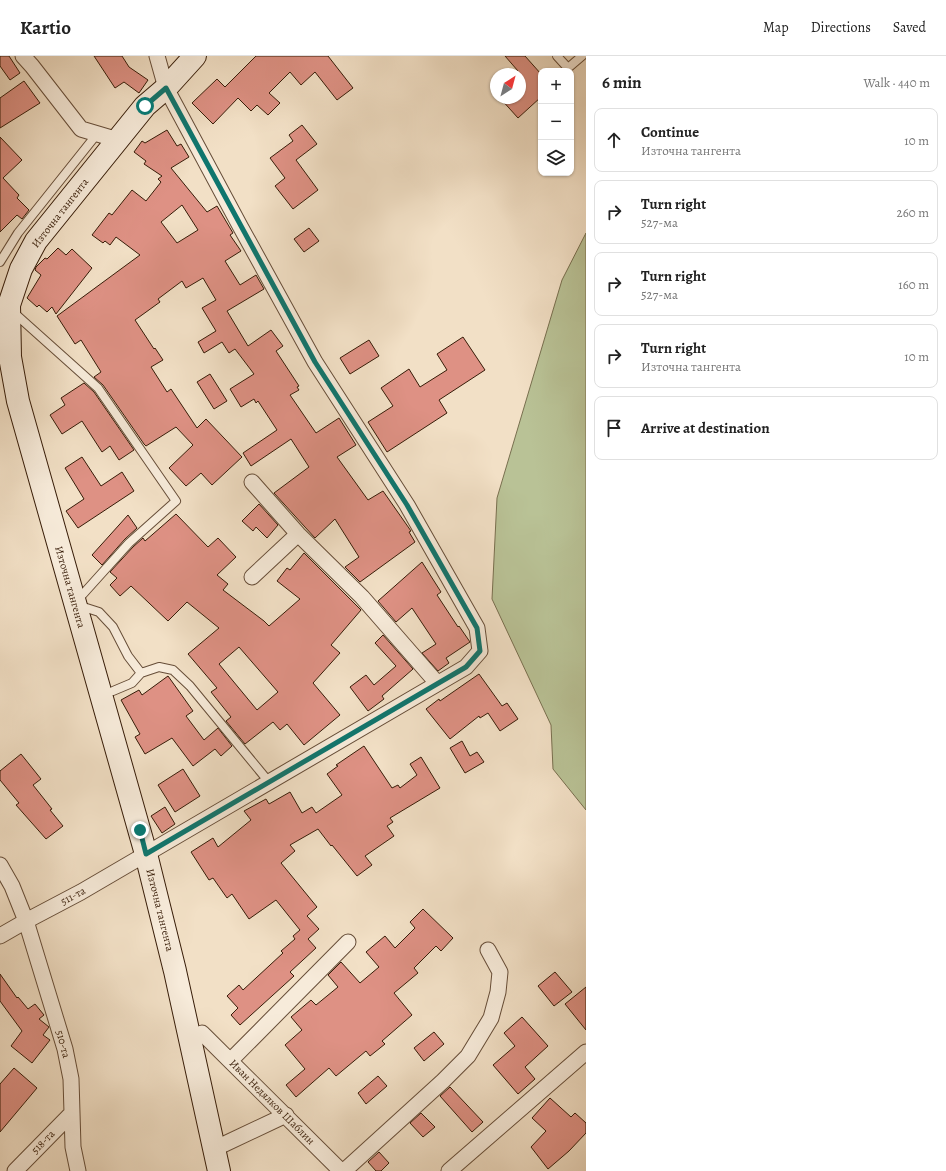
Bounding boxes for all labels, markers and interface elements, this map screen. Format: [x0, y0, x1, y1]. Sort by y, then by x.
text: Kartio [20, 15, 71, 41]
text: Map [763, 18, 789, 37]
text: Directions [811, 18, 871, 37]
text: Saved [893, 18, 926, 37]
north arrow [490, 68, 526, 104]
map controls [538, 68, 574, 176]
button: + [538, 68, 574, 104]
text: 6 min [602, 71, 642, 94]
text: Walk · 440 m [863, 74, 930, 91]
route start [136, 97, 154, 115]
button: − [538, 104, 574, 140]
text: Continue [641, 122, 699, 142]
icon: ahead [603, 129, 625, 151]
text: 10 m [904, 132, 929, 149]
button: layers [538, 140, 574, 176]
text: Източна тангента [641, 142, 741, 159]
street label: Източна тангента [28, 174, 93, 251]
text: Turn right [641, 194, 706, 214]
icon: right [603, 201, 625, 223]
text: 260 m [896, 204, 929, 221]
text: 527-ма [641, 214, 678, 231]
text: Turn right [641, 266, 706, 286]
icon: right [603, 273, 625, 295]
text: 160 m [898, 276, 929, 293]
text: 527-ма [641, 286, 678, 303]
text: Turn right [641, 338, 706, 358]
icon: right [603, 345, 625, 367]
text: 10 m [904, 348, 929, 365]
text: Източна тангента [641, 358, 741, 375]
icon: arrive [603, 417, 625, 439]
text: Arrive at destination [641, 418, 770, 438]
street label: Източна тангента [51, 544, 89, 631]
route end [131, 821, 149, 839]
street label: Източна тангента [142, 867, 178, 954]
street label: 511-та [58, 883, 89, 909]
street label: 510-та [52, 1028, 74, 1061]
street label: Иван Недялков Шаблин [226, 1056, 318, 1148]
street label: 518-та [28, 1126, 59, 1157]

